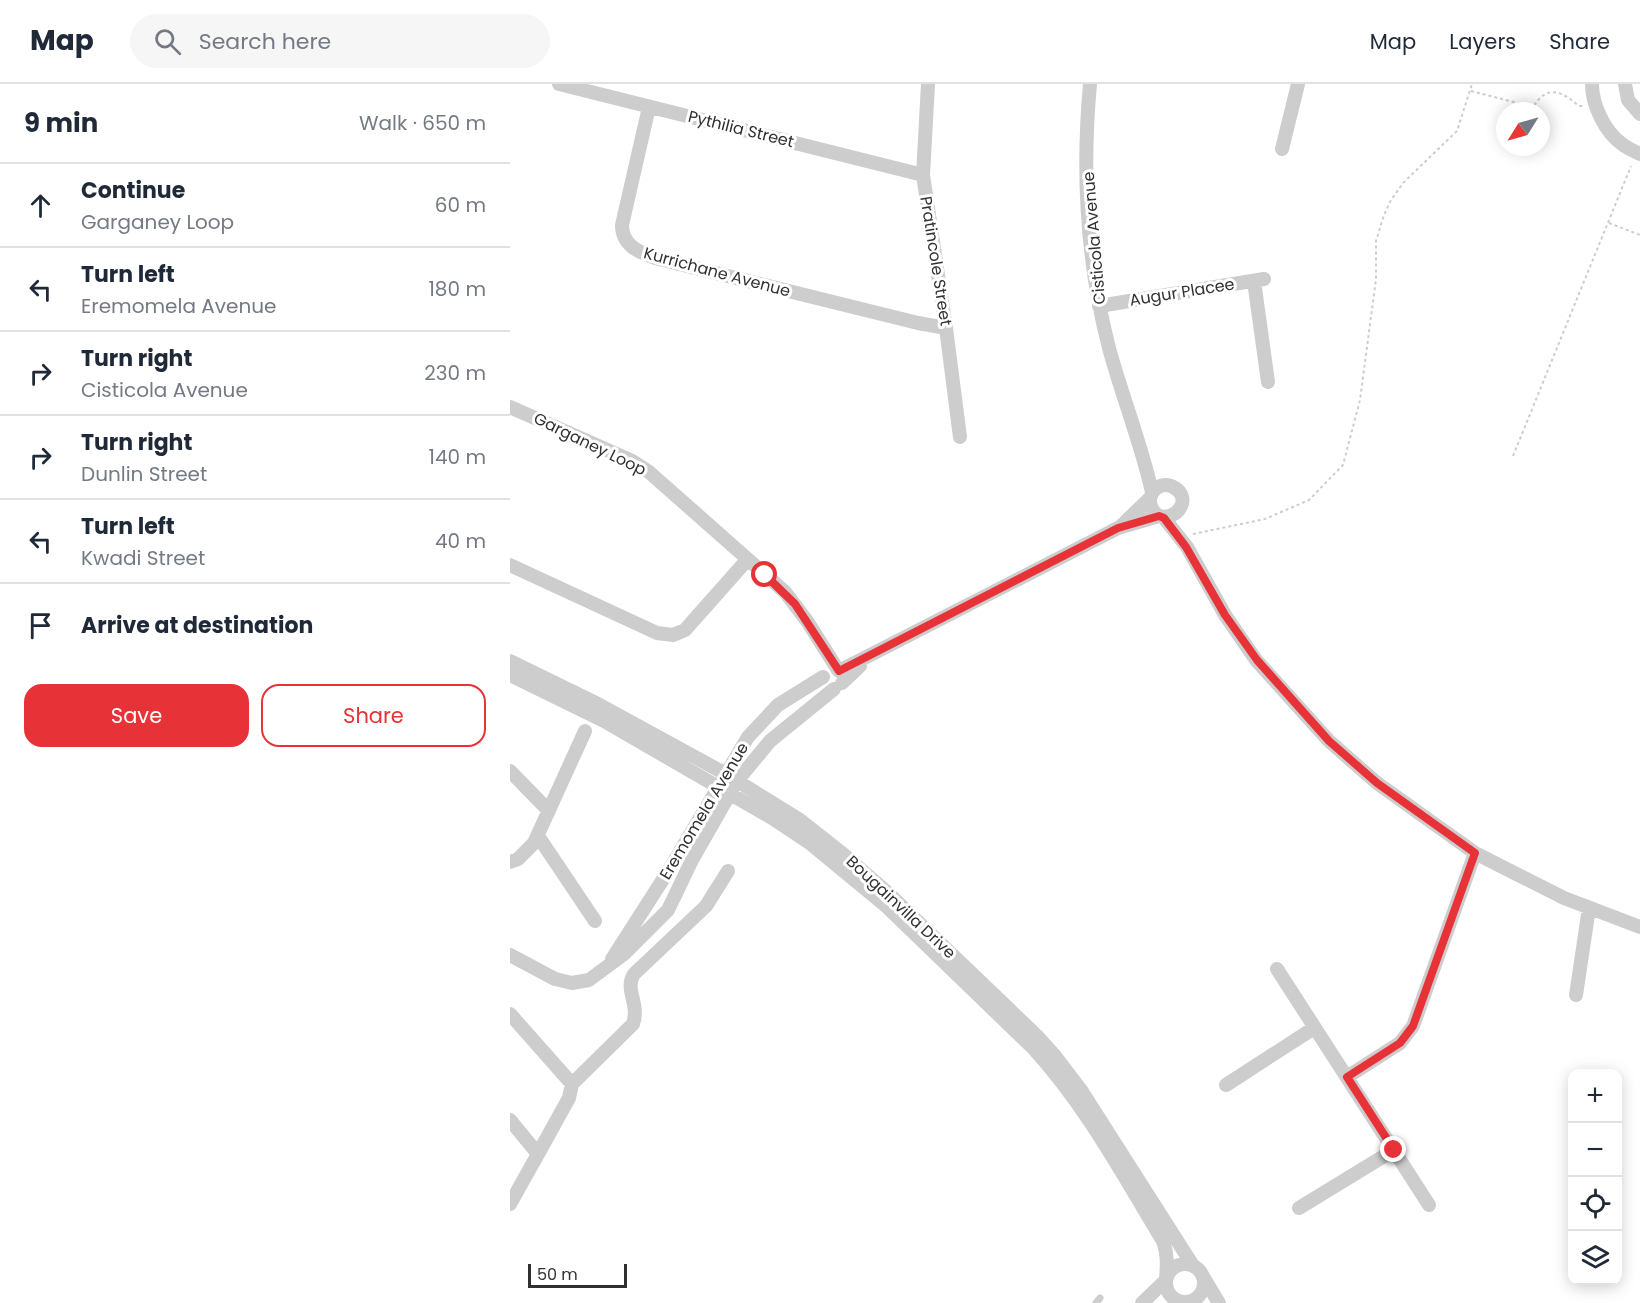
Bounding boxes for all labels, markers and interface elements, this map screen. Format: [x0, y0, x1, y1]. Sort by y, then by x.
search box [130, 14, 550, 68]
text: Map [30, 21, 94, 60]
icon: search [151, 25, 184, 58]
text: Search here [199, 26, 331, 57]
text: Map [1370, 27, 1416, 56]
text: Layers [1449, 27, 1516, 56]
text: Share [1549, 27, 1610, 56]
north arrow [1496, 102, 1550, 156]
text: 9 min [24, 105, 98, 141]
street label: Pythilia Street [686, 105, 796, 153]
text: Walk · 650 m [359, 109, 486, 137]
street label: Cisticola Avenue [1077, 170, 1111, 305]
text: Continue [81, 175, 185, 206]
icon: ahead [24, 189, 57, 222]
text: 60 m [435, 191, 486, 219]
street label: Pratincole Street [914, 195, 958, 328]
text: Garganey Loop [81, 208, 234, 236]
street label: Kurrichane Avenue [641, 241, 793, 303]
text: Turn left [81, 259, 175, 290]
street label: Augur Placee [1128, 272, 1236, 312]
icon: left [24, 273, 57, 306]
text: 180 m [428, 275, 486, 303]
text: Eremomela Avenue [81, 292, 276, 320]
text: Turn right [81, 343, 192, 374]
icon: right [24, 357, 57, 390]
text: 230 m [424, 359, 486, 387]
text: Cisticola Avenue [81, 376, 248, 404]
street label: Garganey Loop [530, 407, 650, 481]
text: Turn right [81, 427, 192, 458]
icon: right [24, 441, 57, 474]
text: 140 m [429, 443, 486, 471]
text: Dunlin Street [81, 460, 207, 488]
text: Turn left [81, 511, 175, 542]
icon: left [24, 525, 57, 558]
text: 40 m [435, 527, 486, 555]
text: Kwadi Street [81, 544, 205, 572]
route start [751, 561, 777, 587]
icon: arrive [24, 609, 57, 642]
text: Arrive at destination [81, 610, 313, 641]
button: Save [24, 684, 249, 747]
button: Share [261, 684, 486, 747]
street label: Eremomela Avenue [654, 738, 754, 884]
street label: Bougainvilla Drive [841, 850, 961, 964]
map controls [1568, 1069, 1622, 1285]
button: + [1568, 1069, 1622, 1123]
button: − [1568, 1123, 1622, 1177]
route end [1380, 1136, 1406, 1162]
button: locate [1568, 1177, 1622, 1231]
button: layers [1568, 1231, 1622, 1285]
scale bar [528, 1261, 627, 1288]
text: 50 m [537, 1263, 578, 1286]

